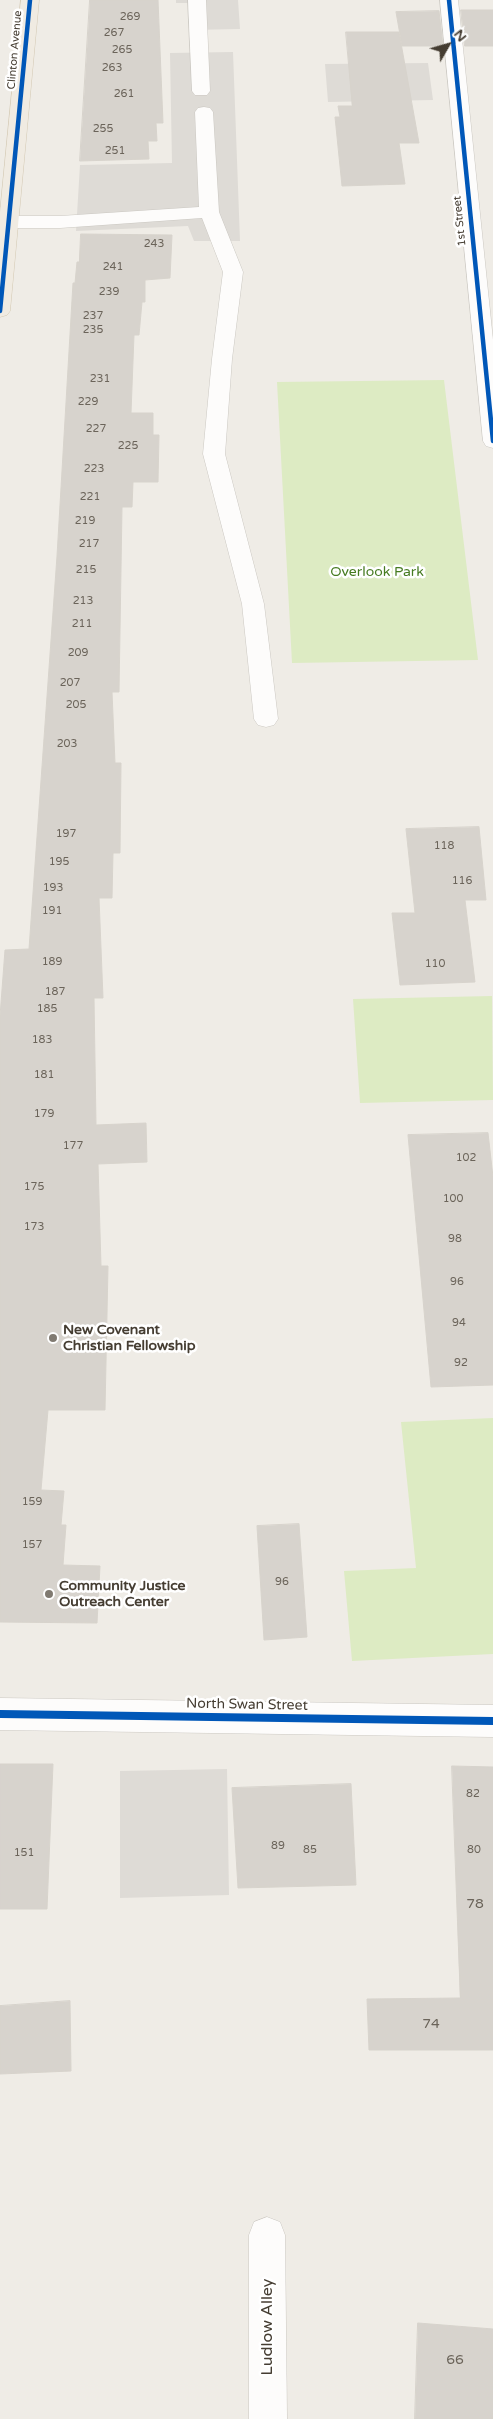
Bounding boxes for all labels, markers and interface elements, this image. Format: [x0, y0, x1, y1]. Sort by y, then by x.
street label: Clinton Avenue [5, 10, 25, 90]
house number: 269 [120, 10, 140, 24]
north arrow [423, 20, 473, 70]
house number: 267 [104, 26, 124, 40]
text: N [450, 26, 470, 45]
house number: 265 [112, 43, 132, 57]
house number: 263 [102, 61, 122, 75]
house number: 261 [114, 87, 134, 101]
house number: 255 [93, 122, 113, 136]
house number: 251 [105, 144, 125, 158]
street label: 1st Street [451, 195, 469, 247]
house number: 243 [144, 237, 164, 251]
house number: 241 [103, 260, 123, 274]
house number: 239 [99, 285, 119, 299]
house number: 237 [83, 309, 103, 323]
house number: 235 [83, 323, 103, 337]
house number: 231 [90, 372, 110, 386]
house number: 229 [78, 395, 98, 409]
house number: 227 [86, 422, 106, 436]
house number: 225 [118, 439, 138, 453]
house number: 223 [84, 462, 104, 476]
house number: 221 [80, 490, 100, 504]
house number: 219 [75, 514, 95, 528]
house number: 217 [79, 537, 99, 551]
house number: 215 [76, 563, 96, 577]
park label: Overlook Park [330, 564, 424, 580]
house number: 213 [73, 594, 93, 608]
house number: 211 [72, 617, 92, 631]
house number: 209 [68, 646, 88, 660]
house number: 207 [60, 676, 80, 690]
house number: 205 [66, 698, 86, 712]
house number: 203 [57, 737, 77, 751]
house number: 197 [56, 827, 76, 841]
house number: 118 [434, 839, 454, 853]
house number: 195 [49, 855, 69, 869]
house number: 116 [452, 874, 472, 888]
house number: 193 [43, 881, 63, 895]
house number: 191 [42, 904, 62, 918]
house number: 189 [42, 955, 62, 969]
house number: 110 [425, 957, 445, 971]
house number: 187 [45, 985, 65, 999]
house number: 185 [37, 1002, 57, 1016]
house number: 183 [32, 1033, 52, 1047]
house number: 181 [34, 1068, 54, 1082]
house number: 179 [34, 1107, 54, 1121]
house number: 177 [63, 1139, 83, 1153]
house number: 102 [456, 1151, 476, 1165]
house number: 175 [24, 1180, 44, 1194]
house number: 100 [443, 1192, 463, 1206]
house number: 173 [24, 1220, 44, 1234]
house number: 98 [448, 1232, 462, 1246]
house number: 96 [450, 1275, 464, 1289]
house number: 94 [452, 1316, 466, 1330]
place label: New Covenant Christian Fellowship [63, 1322, 196, 1354]
marker: New Covenant Christian Fellowship [47, 1332, 59, 1344]
house number: 92 [454, 1356, 468, 1370]
house number: 159 [22, 1495, 42, 1509]
house number: 157 [22, 1538, 42, 1552]
house number: 96 [275, 1575, 289, 1589]
place label: Community Justice Outreach Center [59, 1578, 186, 1610]
marker: Community Justice Outreach Center [43, 1588, 55, 1600]
street label: North Swan Street [186, 1696, 308, 1714]
house number: 82 [466, 1787, 480, 1801]
house number: 89 [271, 1839, 285, 1853]
house number: 85 [303, 1843, 317, 1857]
house number: 80 [467, 1843, 481, 1857]
house number: 151 [14, 1846, 34, 1860]
house number: 78 [466, 1896, 484, 1912]
house number: 74 [422, 2016, 440, 2032]
street label: Ludlow Alley [258, 2279, 278, 2375]
house number: 66 [446, 2352, 464, 2368]

